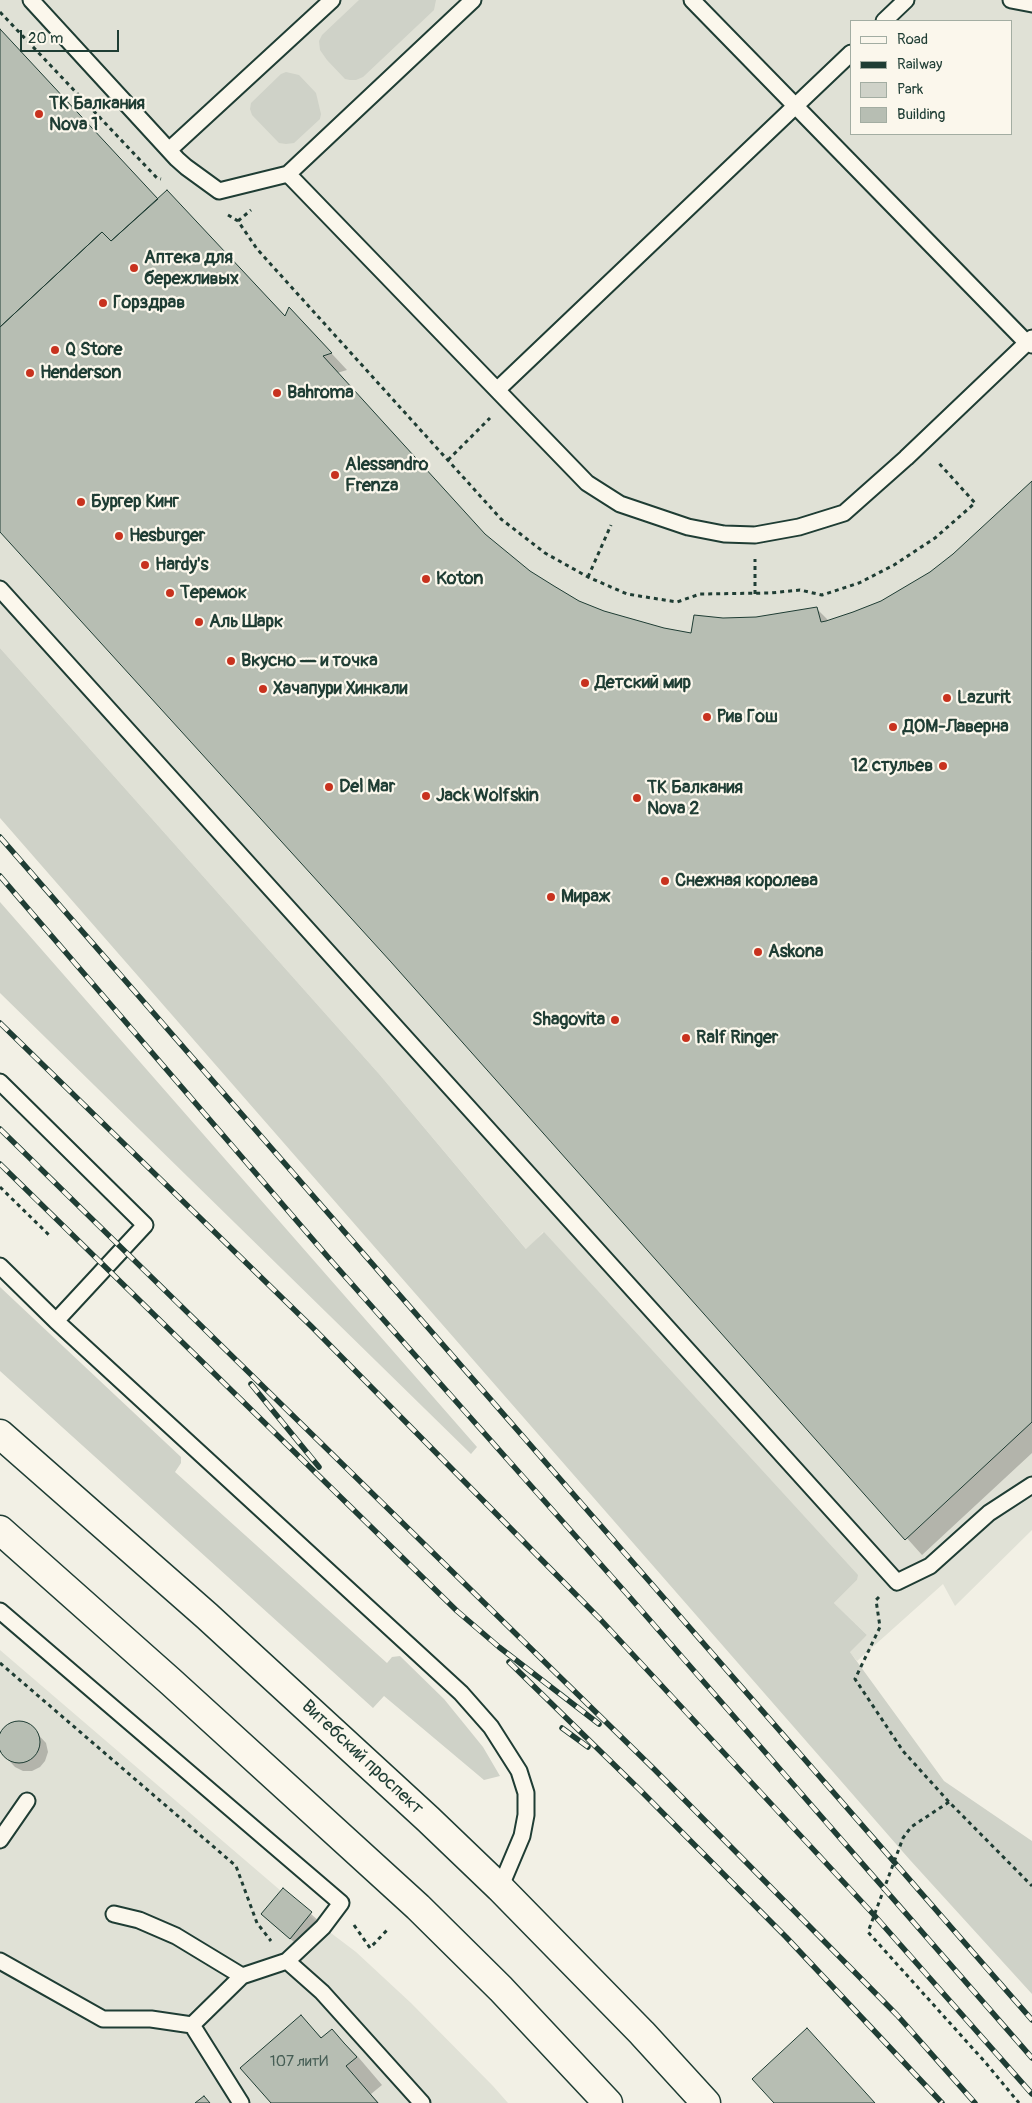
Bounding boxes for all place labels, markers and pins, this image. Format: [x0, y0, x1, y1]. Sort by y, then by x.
place label: ТК Балкания Nova 1 [49, 93, 145, 136]
marker: ТК Балкания Nova 1 [33, 108, 45, 120]
place label: Аптека для бережливых [144, 247, 239, 290]
marker: Аптека для бережливых [128, 262, 140, 274]
place label: Горздрав [113, 292, 185, 314]
marker: Горздрав [97, 297, 109, 309]
place label: Q Store [65, 339, 122, 361]
marker: Q Store [49, 344, 61, 356]
place label: Henderson [40, 362, 121, 384]
marker: Henderson [24, 367, 36, 379]
place label: Bahroma [287, 382, 354, 404]
marker: Bahroma [271, 387, 283, 399]
place label: Alessandro Frenza [345, 454, 429, 496]
marker: Alessandro Frenza [329, 469, 341, 481]
place label: Бургер Кинг [91, 491, 179, 513]
marker: Бургер Кинг [75, 496, 87, 508]
place label: Hesburger [129, 525, 205, 547]
marker: Hesburger [113, 530, 125, 542]
place label: Hardy's [155, 554, 209, 576]
marker: Hardy's [139, 559, 151, 571]
place label: Koton [436, 568, 483, 590]
marker: Koton [420, 573, 432, 585]
place label: Теремок [180, 582, 247, 604]
marker: Теремок [164, 587, 176, 599]
place label: Аль Шарк [209, 611, 283, 633]
marker: Аль Шарк [193, 616, 205, 628]
place label: Вкусно — и точка [241, 650, 378, 672]
marker: Вкусно — и точка [225, 655, 237, 667]
place label: Детский мир [595, 672, 691, 694]
marker: Детский мир [579, 677, 591, 689]
place label: Хачапури Хинкали [273, 678, 408, 700]
marker: Хачапури Хинкали [257, 683, 269, 695]
place label: Lazurit [957, 687, 1011, 709]
marker: Lazurit [941, 692, 953, 704]
place label: Рив Гош [717, 706, 778, 728]
marker: Рив Гош [701, 711, 713, 723]
place label: ДОМ-Лаверна [903, 716, 1009, 738]
marker: ДОМ-Лаверна [887, 721, 899, 733]
place label: 12 стульев [851, 755, 933, 777]
marker: 12 стульев [937, 760, 949, 772]
place label: Del Mar [339, 776, 395, 798]
place label: ТК Балкания Nova 2 [647, 777, 743, 820]
marker: Del Mar [323, 781, 335, 793]
place label: Jack Wolfskin [436, 785, 539, 807]
marker: Jack Wolfskin [420, 790, 432, 802]
marker: ТК Балкания Nova 2 [631, 792, 643, 804]
place label: Снежная королева [675, 870, 818, 892]
marker: Снежная королева [659, 875, 671, 887]
place label: Мираж [561, 886, 610, 908]
marker: Мираж [545, 891, 557, 903]
place label: Askona [768, 941, 823, 963]
marker: Askona [752, 946, 764, 958]
place label: Shagovita [532, 1009, 605, 1031]
marker: Shagovita [609, 1014, 621, 1026]
place label: Ralf Ringer [696, 1027, 778, 1049]
marker: Ralf Ringer [680, 1032, 692, 1044]

